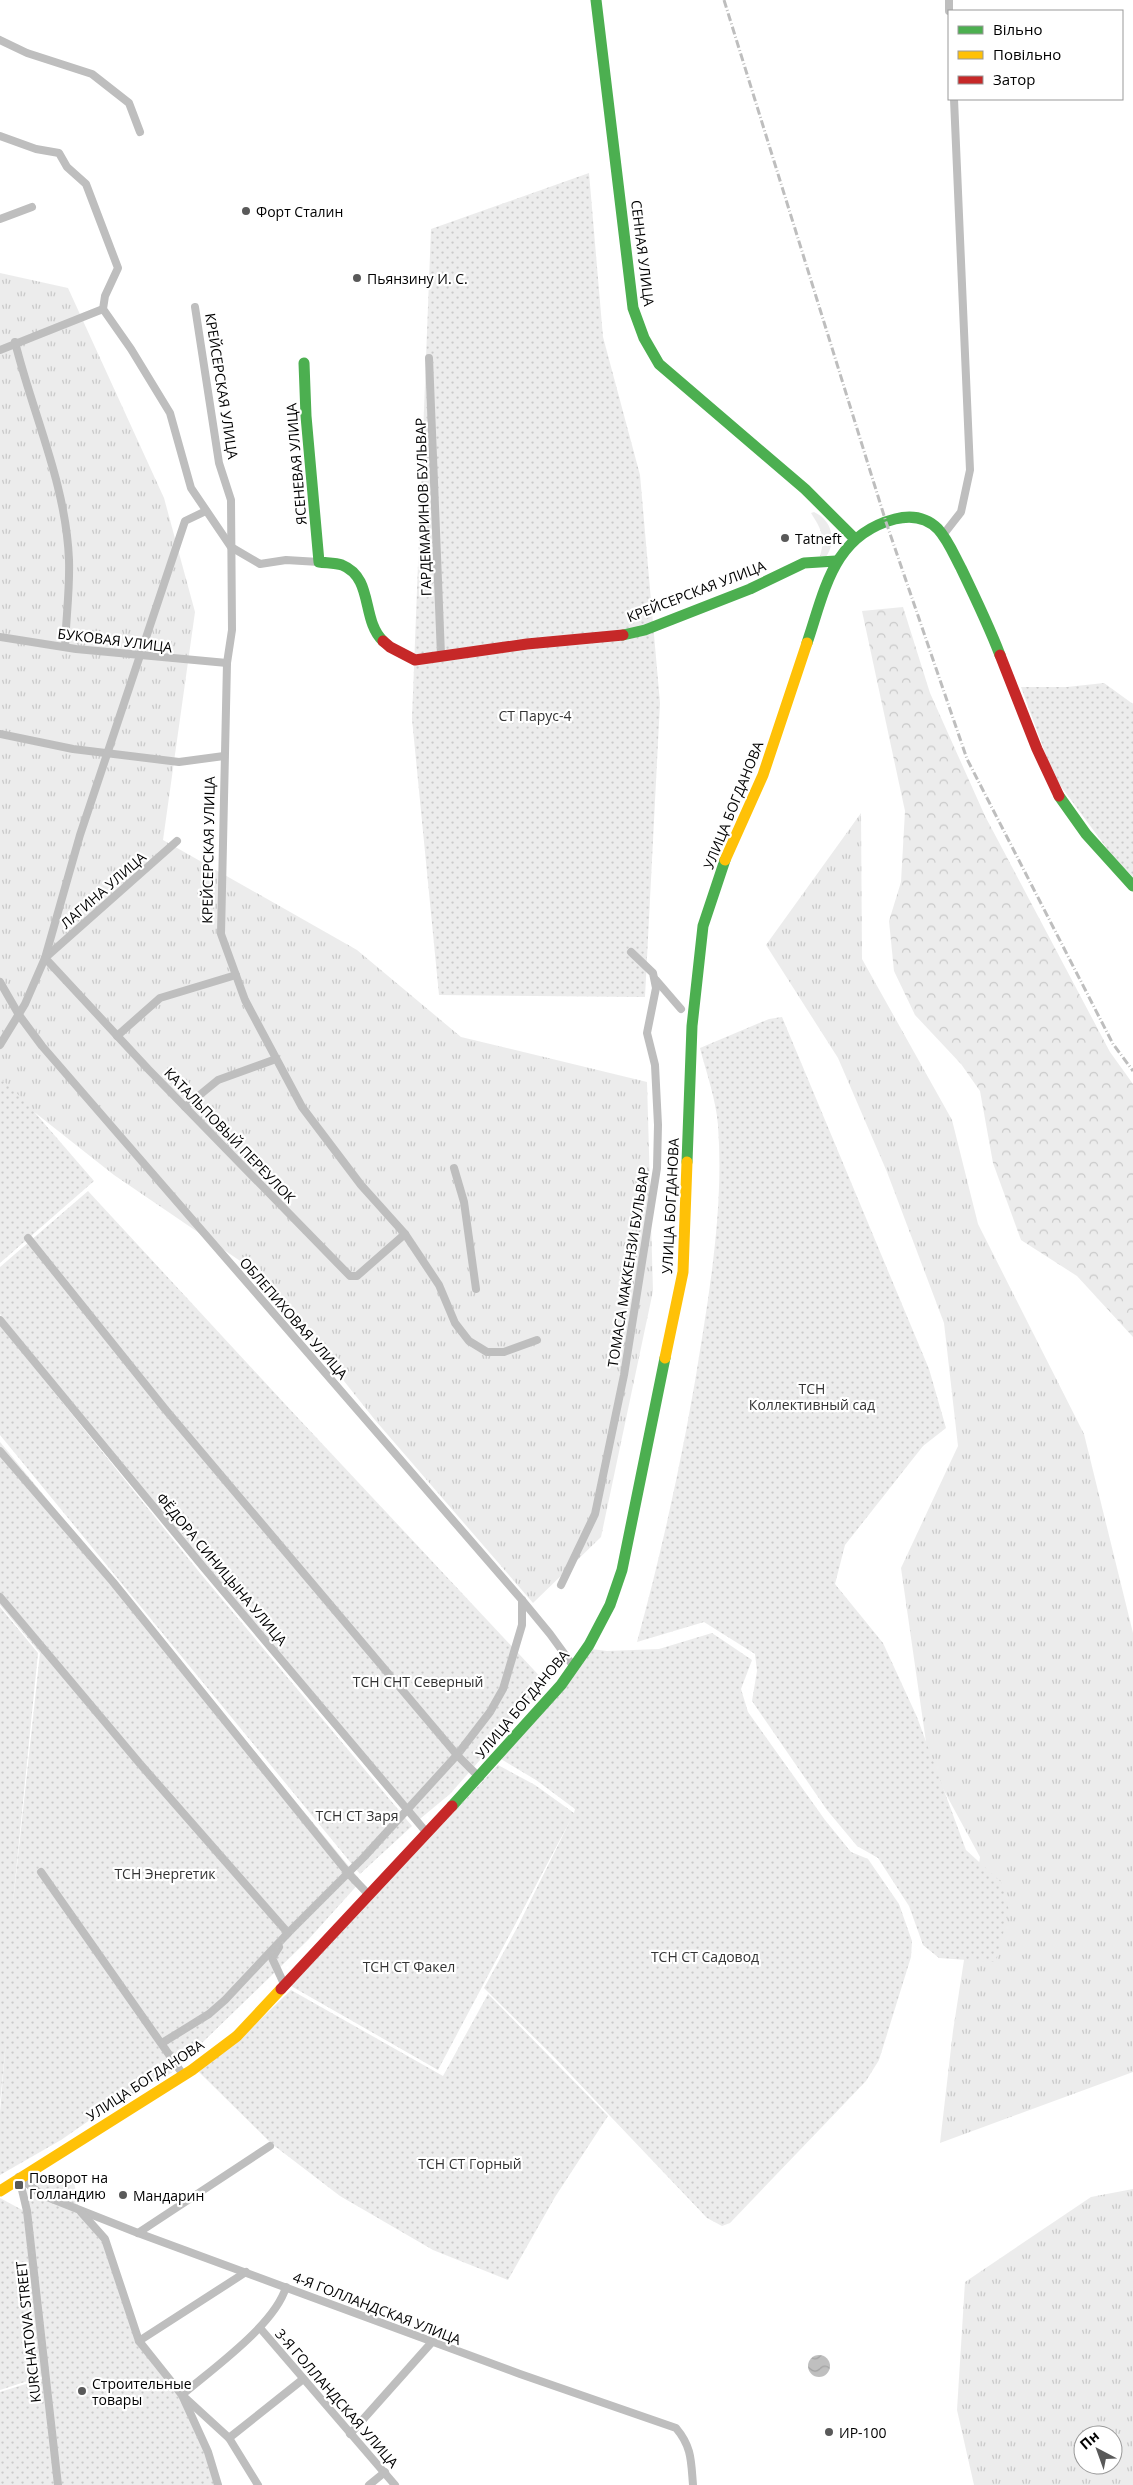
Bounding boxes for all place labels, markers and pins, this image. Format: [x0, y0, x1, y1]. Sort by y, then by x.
place label: Форт Сталин [256, 202, 343, 221]
marker: Форт Сталин [240, 205, 252, 217]
place label: Пьянзину И. С. [367, 269, 468, 288]
marker: Пьянзину И. С. [351, 272, 363, 284]
place label: Tatneft [795, 529, 842, 548]
marker: Tatneft [779, 532, 791, 544]
place label: Поворот на Голландию [29, 2168, 108, 2203]
marker: Поворот на Голландию [13, 2179, 25, 2191]
place label: Мандарин [133, 2186, 204, 2205]
marker: Мандарин [117, 2189, 129, 2201]
place label: Строительные товары [92, 2374, 192, 2409]
marker: Строительные товары [76, 2385, 88, 2397]
place label: ИР-100 [839, 2423, 887, 2442]
marker: ИР-100 [823, 2426, 835, 2438]

